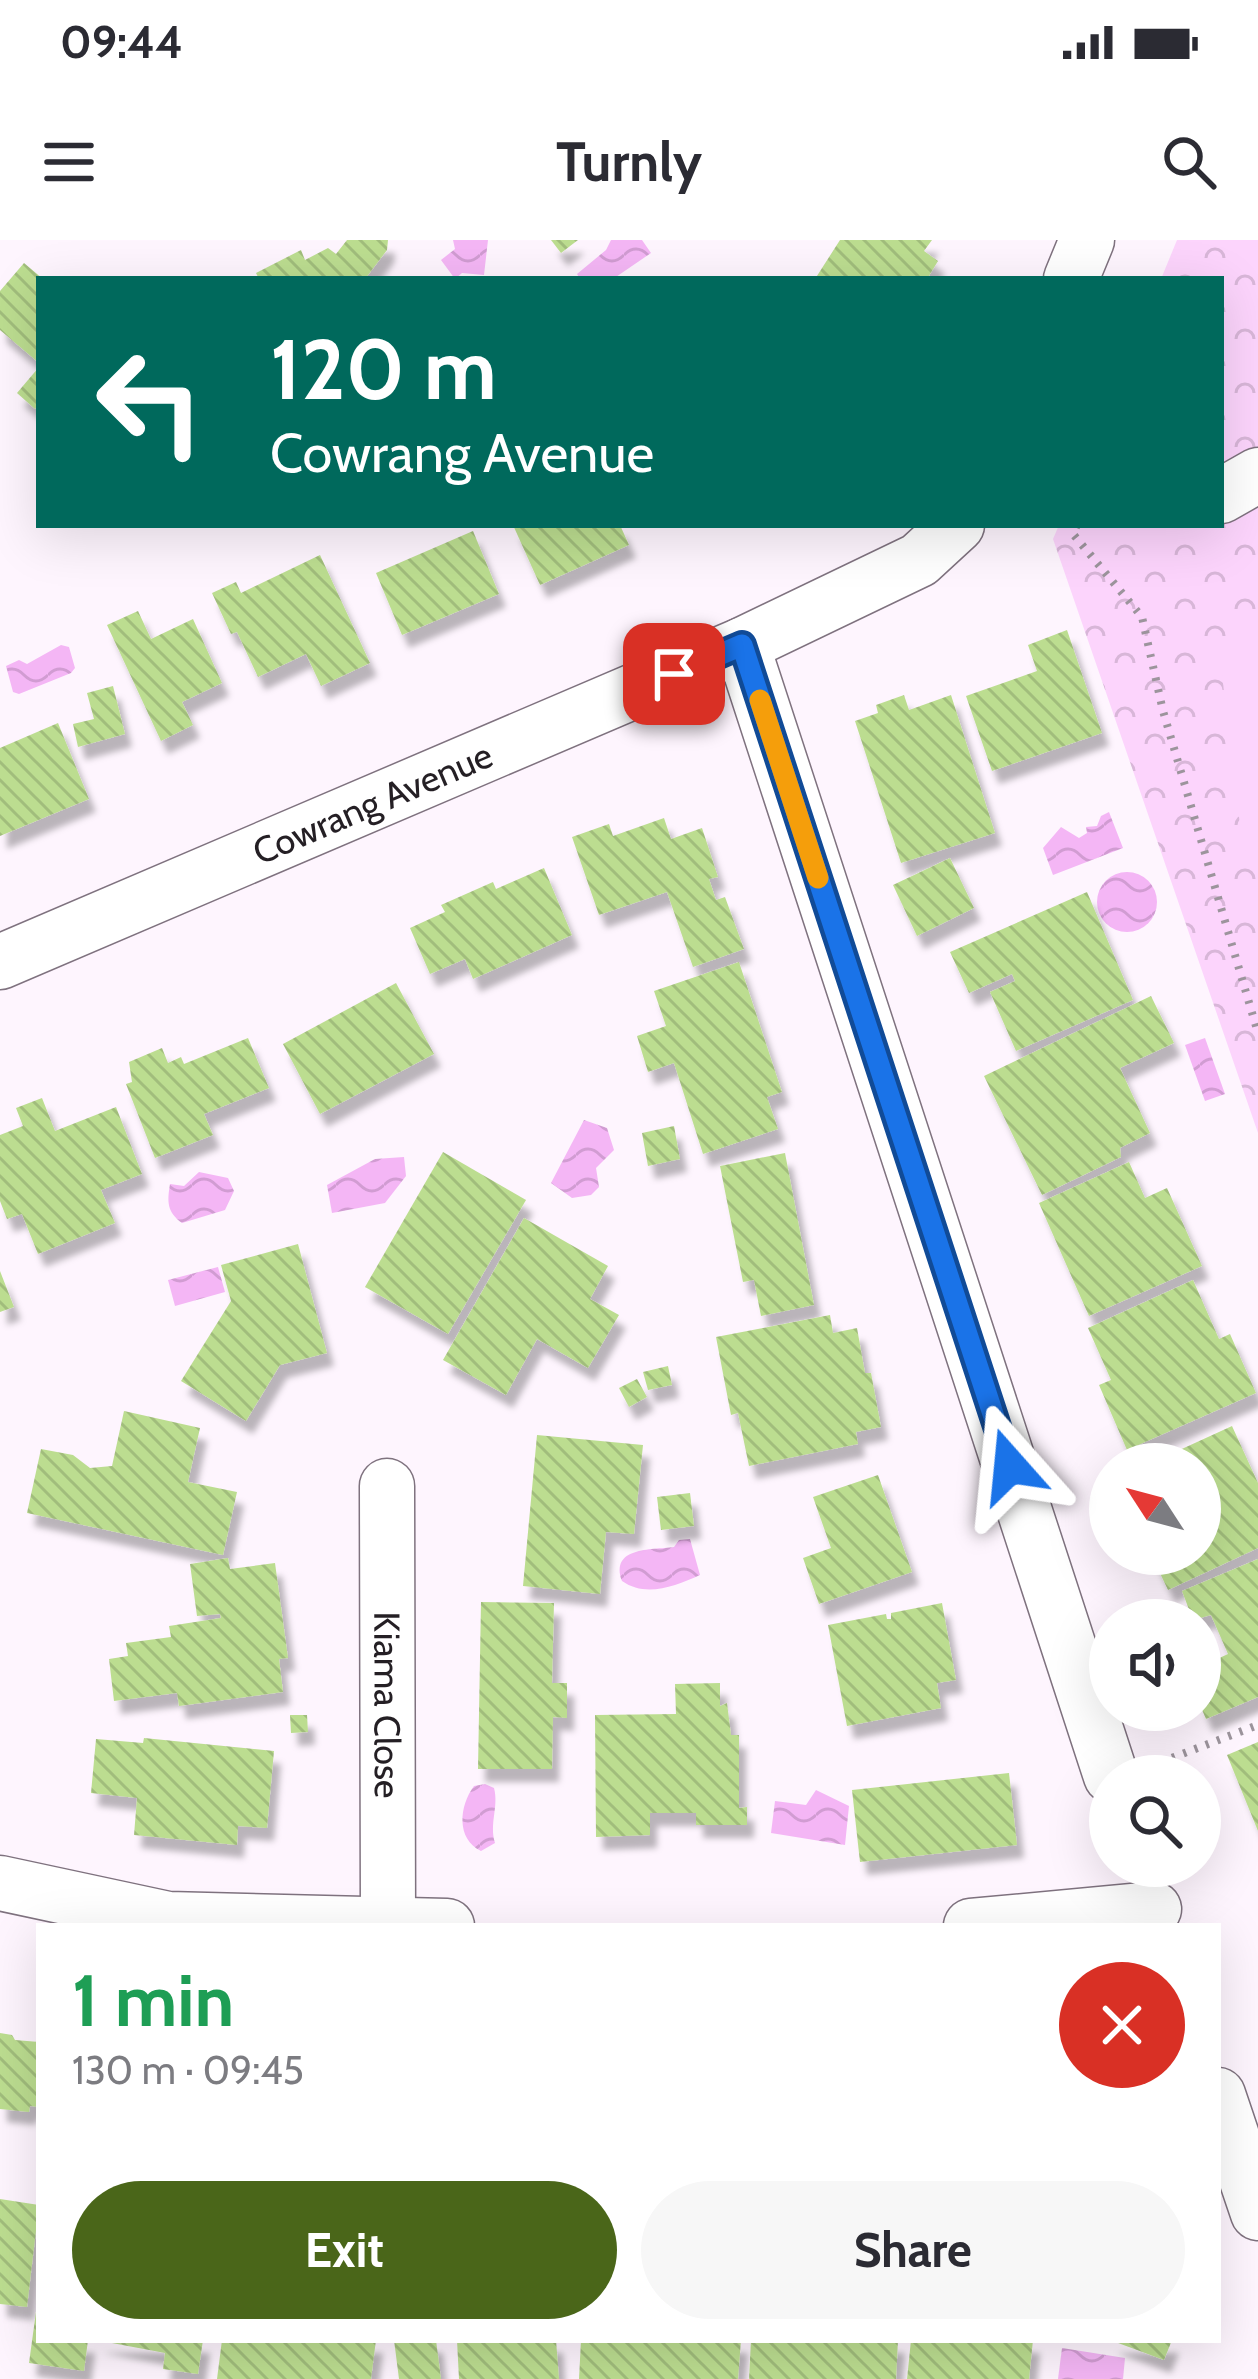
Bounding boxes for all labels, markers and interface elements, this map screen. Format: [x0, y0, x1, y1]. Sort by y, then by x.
text: 09:44 [60, 15, 183, 69]
icon: menu [36, 129, 102, 195]
text: Turnly [556, 129, 702, 195]
icon: search [1156, 129, 1222, 195]
text: 120 m [270, 318, 497, 420]
icon: left [72, 324, 228, 480]
text: Cowrang Avenue [270, 420, 654, 486]
pin [623, 623, 725, 725]
icon: arrive [641, 641, 707, 707]
street label: Cowrang Avenue [246, 732, 499, 873]
position arrow [947, 1403, 1073, 1529]
north arrow [1089, 1443, 1221, 1575]
map controls [1089, 1443, 1221, 1887]
button: sound [1089, 1599, 1221, 1731]
street label: Kiama Close [365, 1612, 410, 1798]
button: search [1089, 1755, 1221, 1887]
text: 1 min [72, 1957, 234, 2044]
button: close [1059, 1962, 1185, 2088]
text: 130 m · 09:45 [72, 2046, 304, 2094]
button: Exit [72, 2181, 617, 2319]
button: Share [641, 2181, 1185, 2319]

